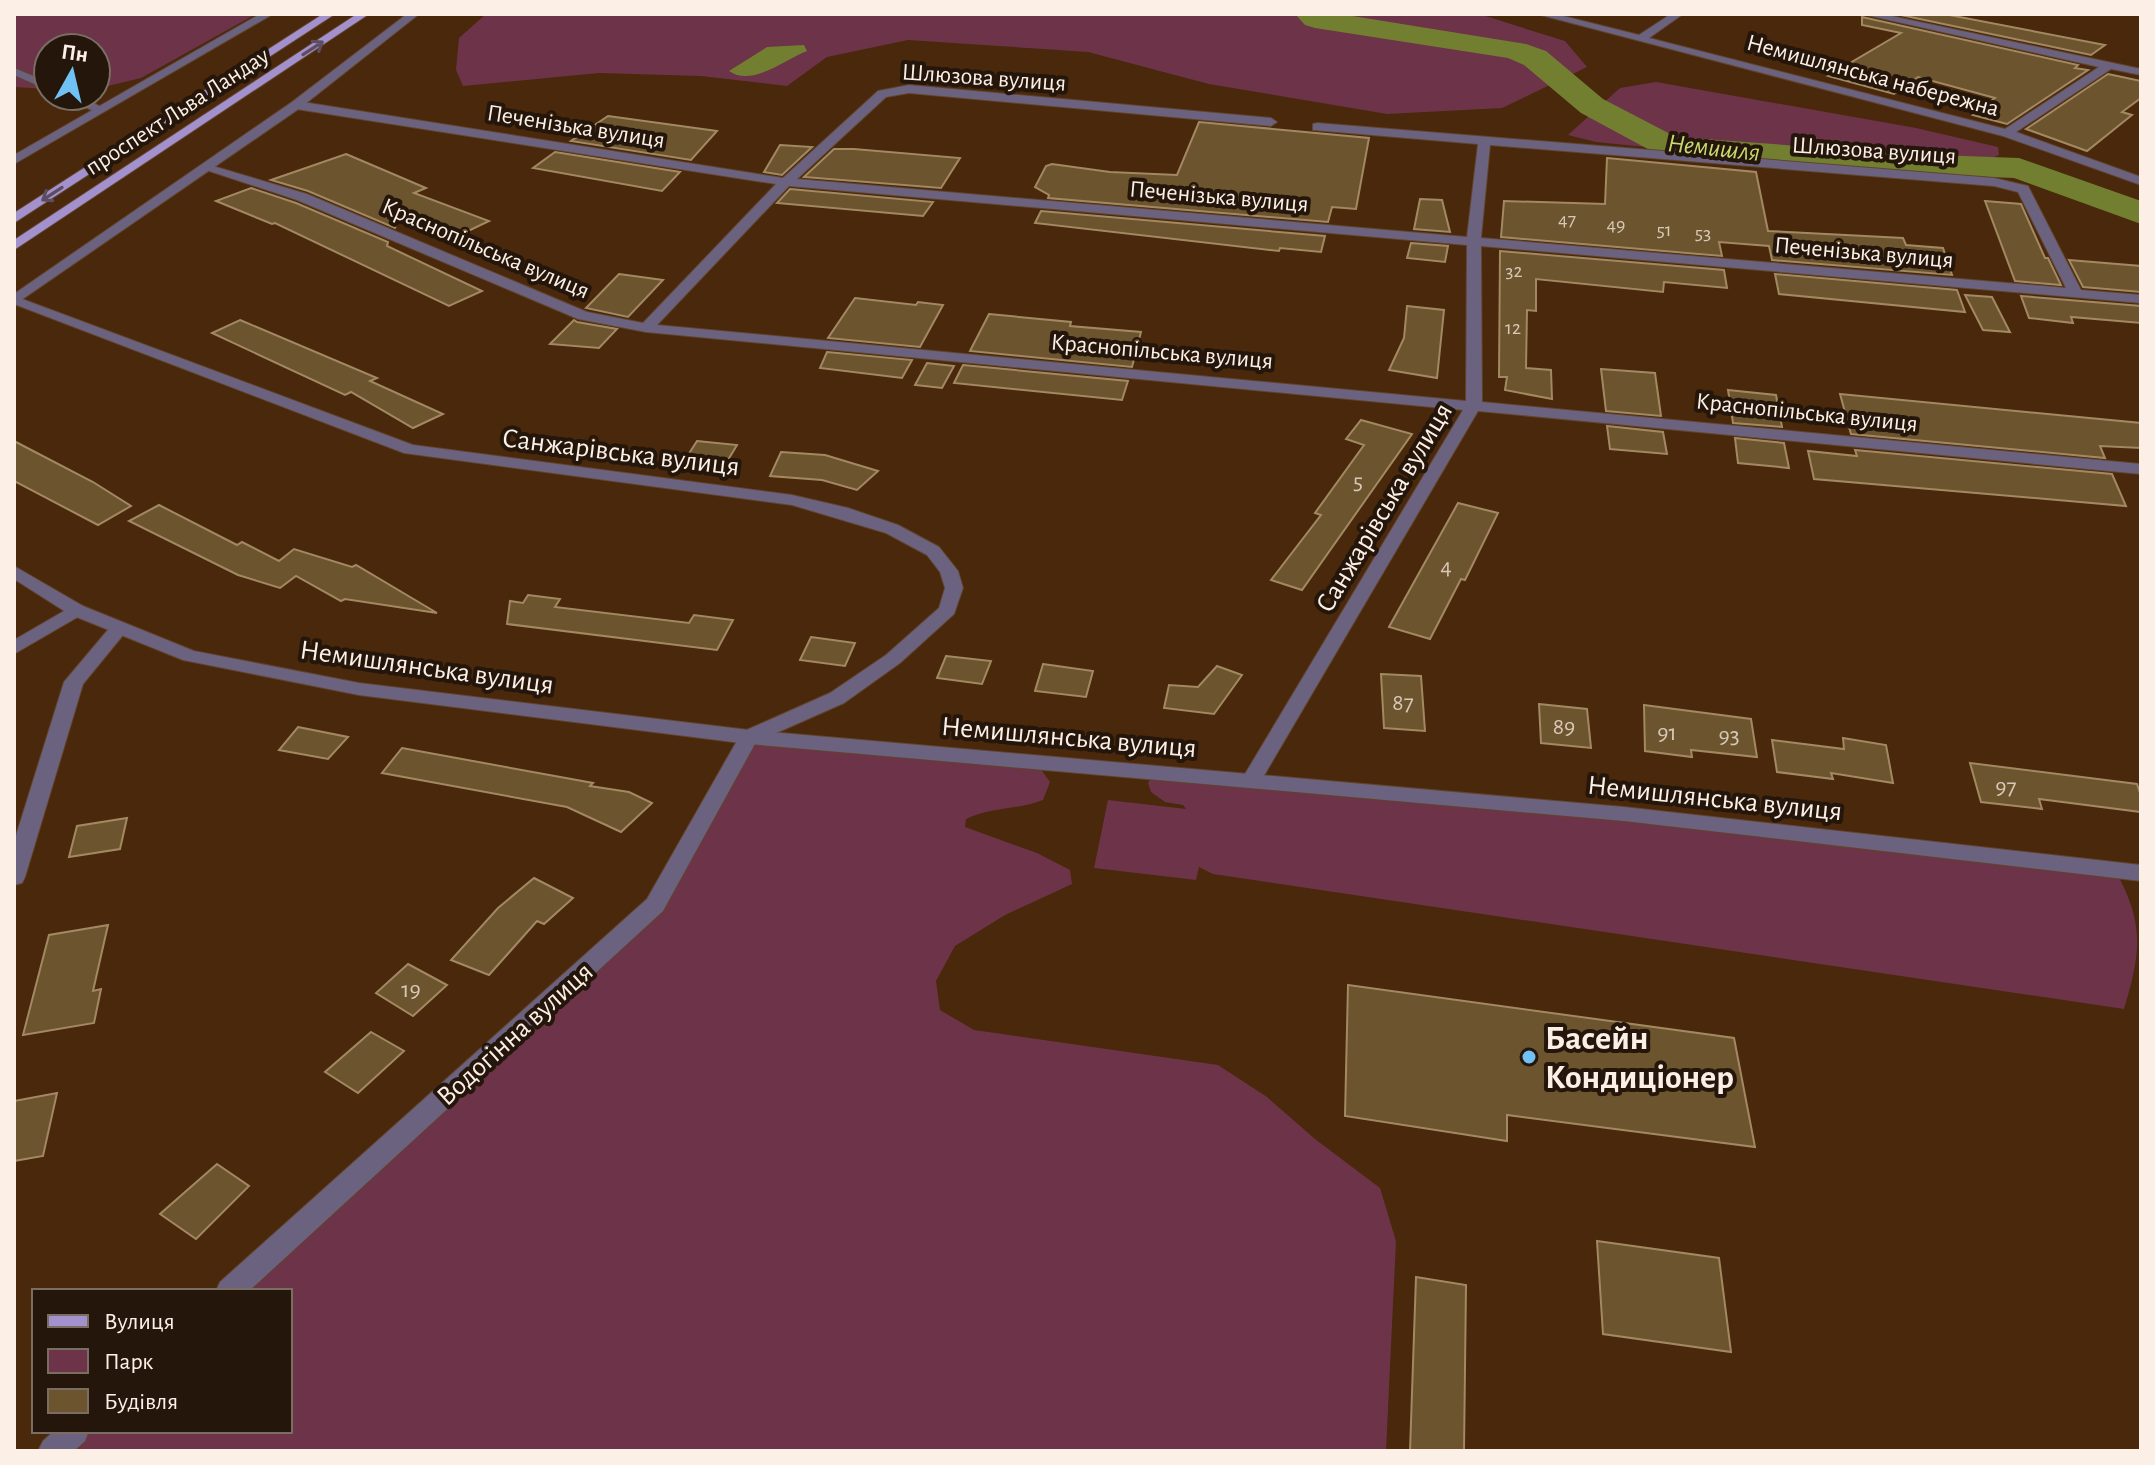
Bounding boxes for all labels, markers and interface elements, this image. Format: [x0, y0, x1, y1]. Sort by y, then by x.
street label: Немишлянська набережна [1744, 31, 2002, 121]
north arrow [32, 32, 112, 112]
text: Пн [60, 40, 89, 66]
one-way arrow [301, 40, 323, 56]
street label: проспект Льва Ландау [82, 43, 274, 180]
street label: Шлюзова вулиця [901, 60, 1067, 96]
street label: Печенізька вулиця [485, 101, 667, 153]
water label: Немишля [1667, 130, 1761, 166]
street label: Шлюзова вулиця [1791, 133, 1957, 169]
street label: Печенізька вулиця [1128, 177, 1310, 217]
one-way arrow [41, 186, 63, 203]
street label: Краснопільська вулиця [378, 194, 593, 304]
house number: 47 [1558, 210, 1576, 230]
house number: 49 [1606, 215, 1626, 235]
house number: 51 [1656, 220, 1672, 240]
house number: 53 [1695, 223, 1711, 243]
street label: Печенізька вулиця [1773, 233, 1955, 273]
house number: 32 [1505, 261, 1523, 281]
house number: 12 [1505, 318, 1521, 338]
street label: Краснопільська вулиця [1050, 330, 1274, 374]
street label: Краснопільська вулиця [1695, 389, 1919, 437]
street label: Санжарівська вулиця [1311, 398, 1458, 618]
street label: Санжарівська вулиця [500, 425, 741, 481]
house number: 5 [1353, 470, 1363, 494]
house number: 4 [1440, 555, 1452, 579]
street label: Немишлянська вулиця [298, 636, 555, 700]
house number: 87 [1392, 691, 1414, 715]
street label: Немишлянська вулиця [940, 713, 1198, 763]
house number: 89 [1553, 715, 1575, 739]
house number: 91 [1657, 721, 1677, 745]
house number: 93 [1718, 724, 1740, 748]
street label: Немишлянська вулиця [1586, 772, 1844, 826]
house number: 97 [1995, 775, 2017, 799]
street label: Водогінна вулиця [432, 957, 599, 1111]
house number: 19 [401, 978, 421, 1002]
place label: Басейн Кондиціонер [1545, 1022, 1734, 1095]
marker: Басейн Кондиціонер [1520, 1048, 1538, 1066]
legend [32, 1289, 292, 1433]
text: Вулиця [104, 1310, 175, 1334]
text: Парк [104, 1350, 153, 1374]
text: Будівля [104, 1390, 178, 1414]

